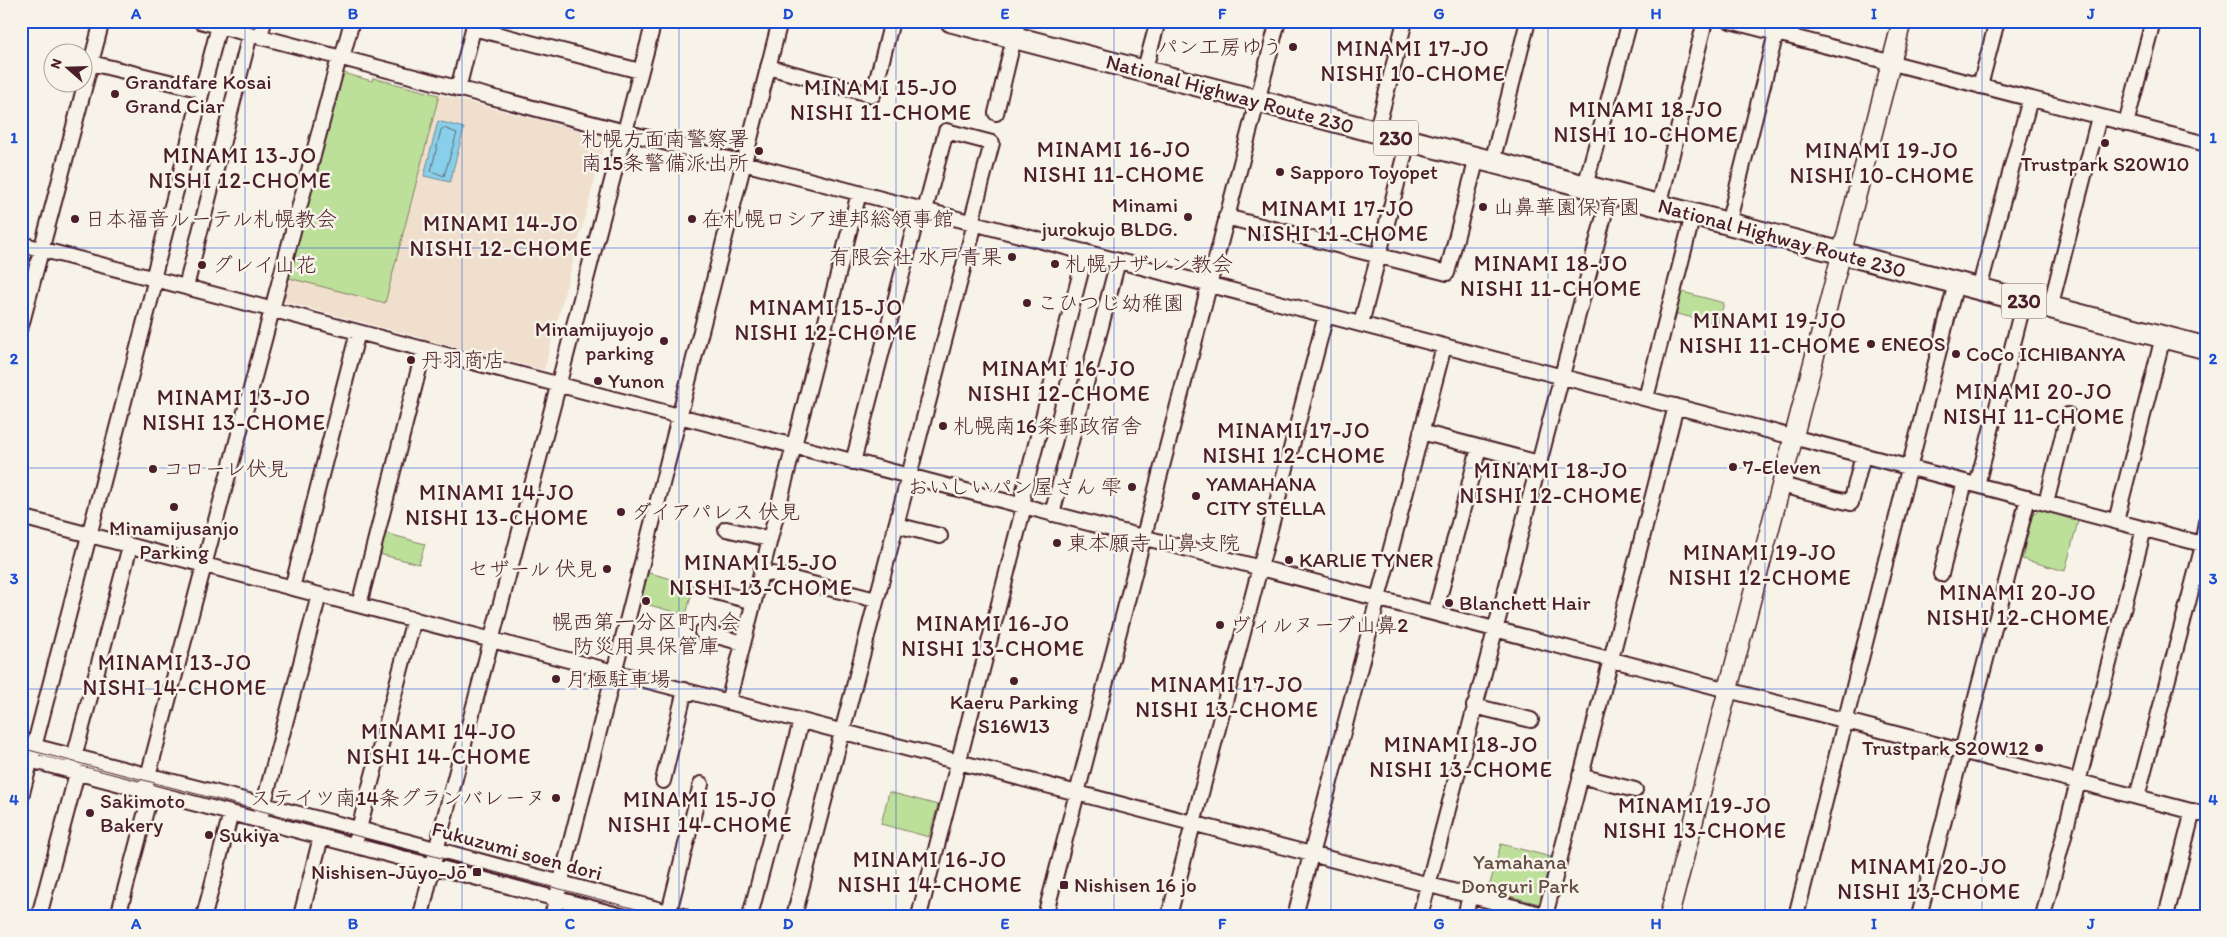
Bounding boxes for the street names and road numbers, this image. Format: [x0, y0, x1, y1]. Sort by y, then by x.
street label: National Highway Route 230 [1103, 48, 1357, 139]
road number: 230 [1374, 120, 1418, 156]
street label: National Highway Route 230 [1655, 192, 1909, 283]
road number: 230 [2002, 284, 2046, 318]
street label: Fukuzumi soen dori [429, 816, 605, 885]

